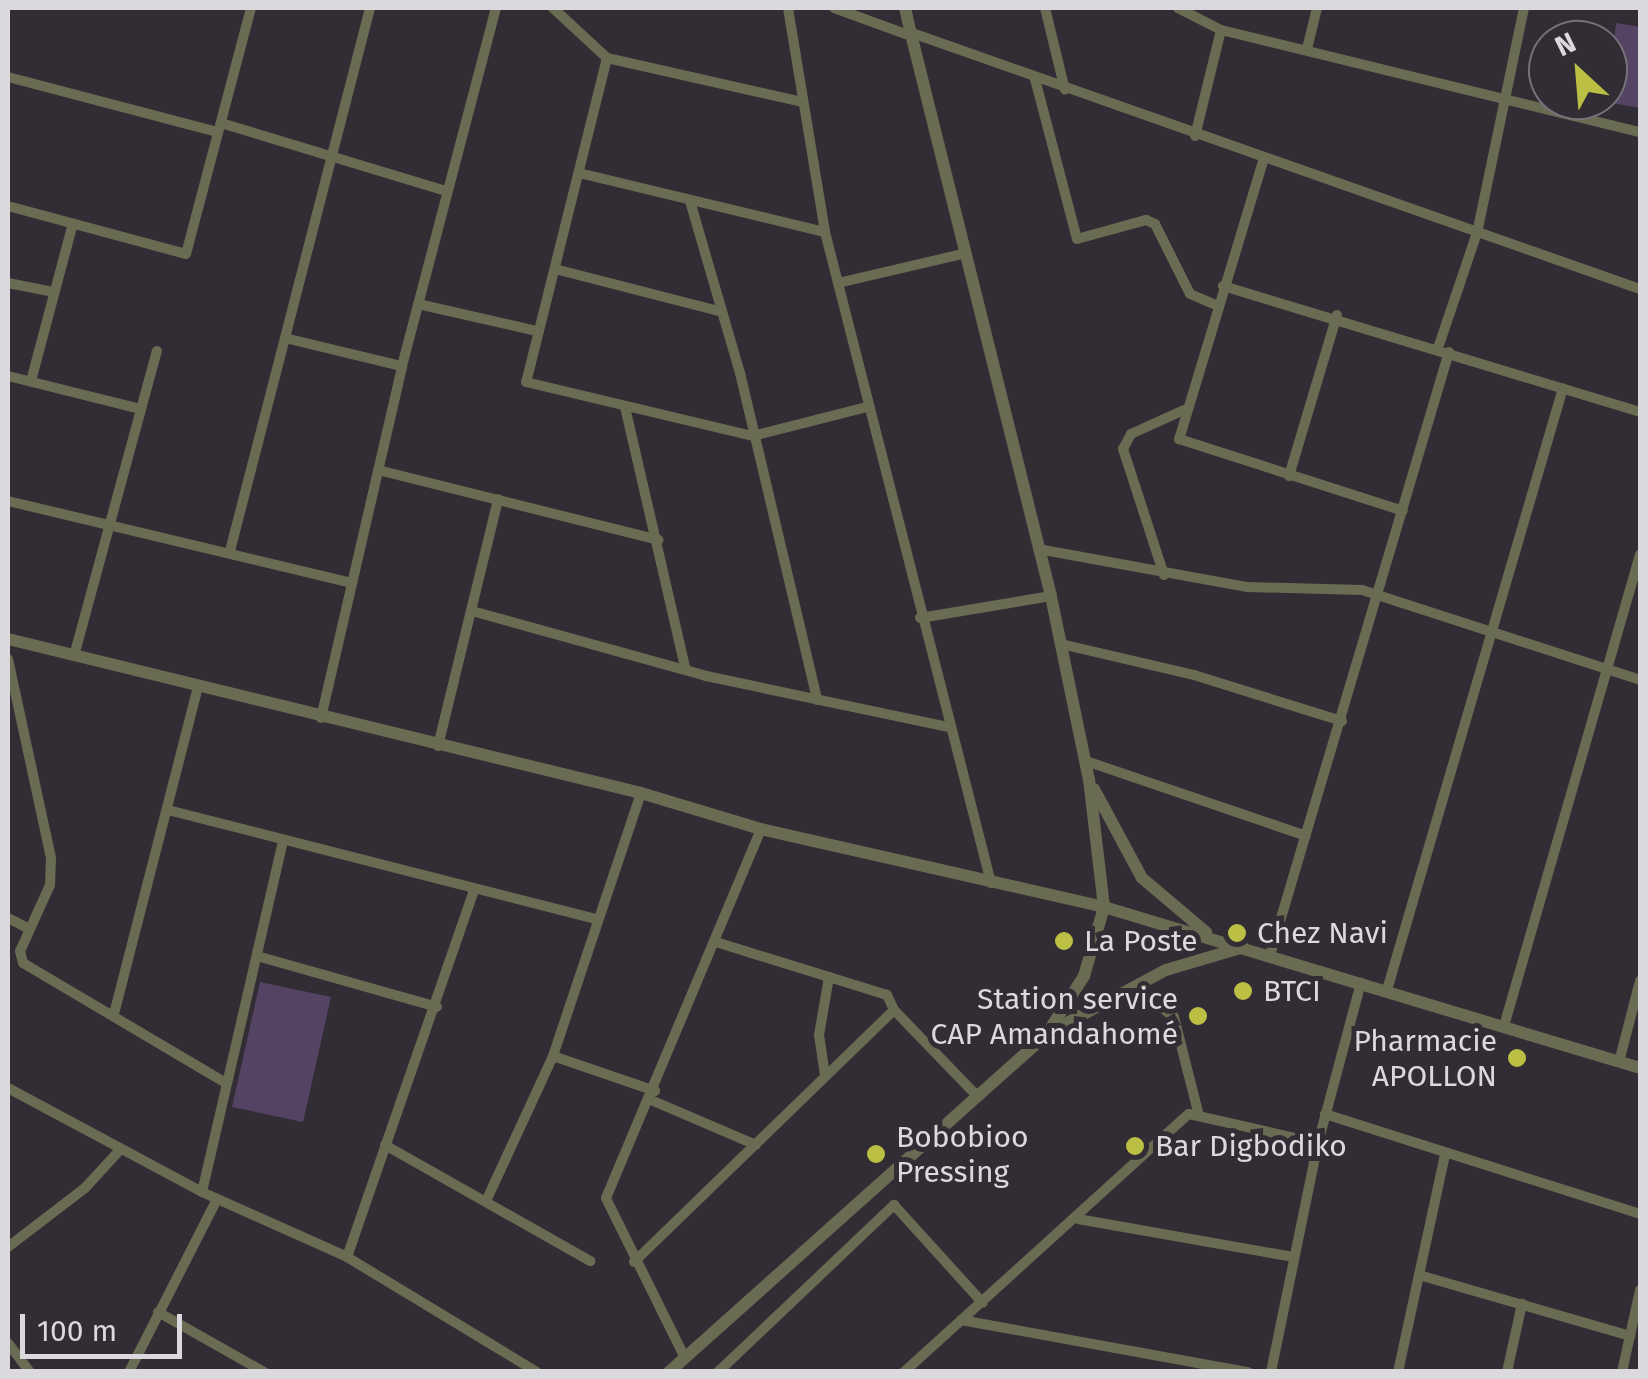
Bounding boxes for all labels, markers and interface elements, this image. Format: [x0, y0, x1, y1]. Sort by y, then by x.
north arrow [1528, 20, 1628, 120]
text: N [1550, 25, 1581, 63]
place label: Chez Navi [1257, 915, 1388, 951]
marker: Chez Navi [1226, 922, 1248, 944]
place label: La Poste [1084, 923, 1198, 959]
marker: La Poste [1053, 930, 1075, 952]
place label: BTCI [1263, 973, 1321, 1009]
marker: BTCI [1232, 980, 1254, 1002]
place label: Station service CAP Amandahomé [930, 981, 1178, 1052]
marker: Station service CAP Amandahomé [1187, 1005, 1209, 1027]
place label: Pharmacie APOLLON [1354, 1023, 1497, 1094]
marker: Pharmacie APOLLON [1506, 1047, 1528, 1069]
place label: Bobobioo Pressing [896, 1119, 1028, 1190]
place label: Bar Digbodiko [1155, 1128, 1347, 1164]
marker: Bar Digbodiko [1124, 1135, 1146, 1157]
marker: Bobobioo Pressing [865, 1143, 887, 1165]
scale bar [25, 1294, 188, 1356]
text: 100 m [37, 1313, 117, 1349]

